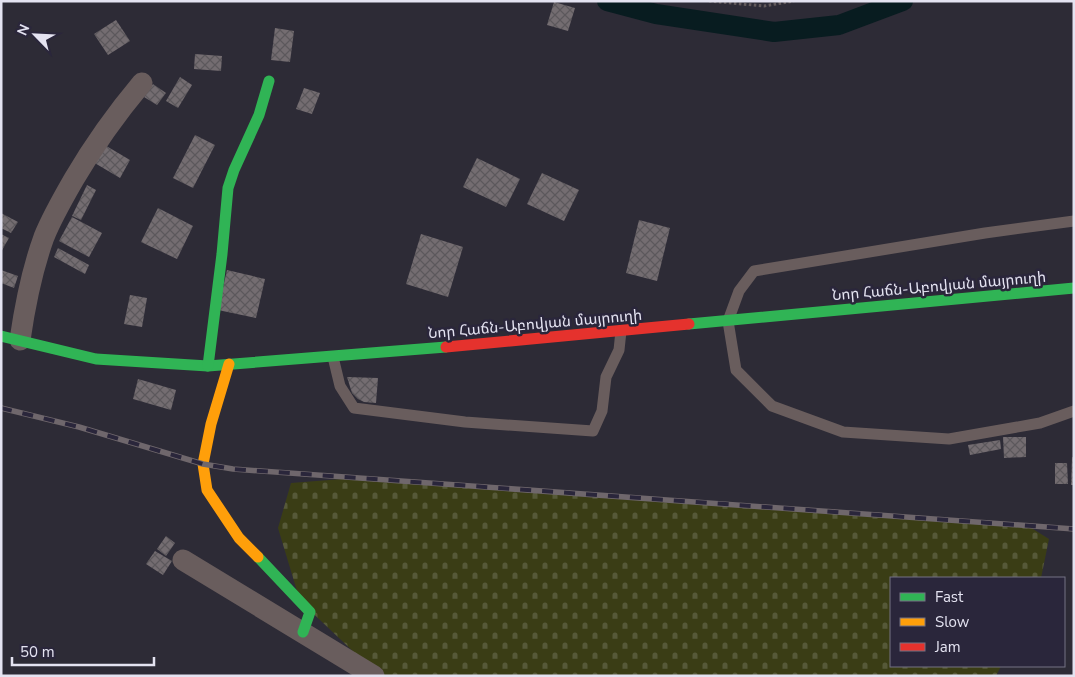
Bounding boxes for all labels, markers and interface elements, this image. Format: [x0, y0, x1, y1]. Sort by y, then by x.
north arrow [10, 10, 60, 60]
text: N [13, 21, 34, 39]
street label: Նոր Հաճն-Աբովյան մայրուղի [831, 267, 1047, 305]
street label: Նոր Հաճն-Աբովյան մայրուղի [427, 305, 643, 343]
legend [890, 577, 1065, 667]
text: Fast [935, 587, 964, 607]
text: Slow [935, 612, 970, 632]
scale bar [12, 634, 155, 666]
text: Jam [934, 637, 961, 657]
text: 50 m [20, 642, 55, 662]

